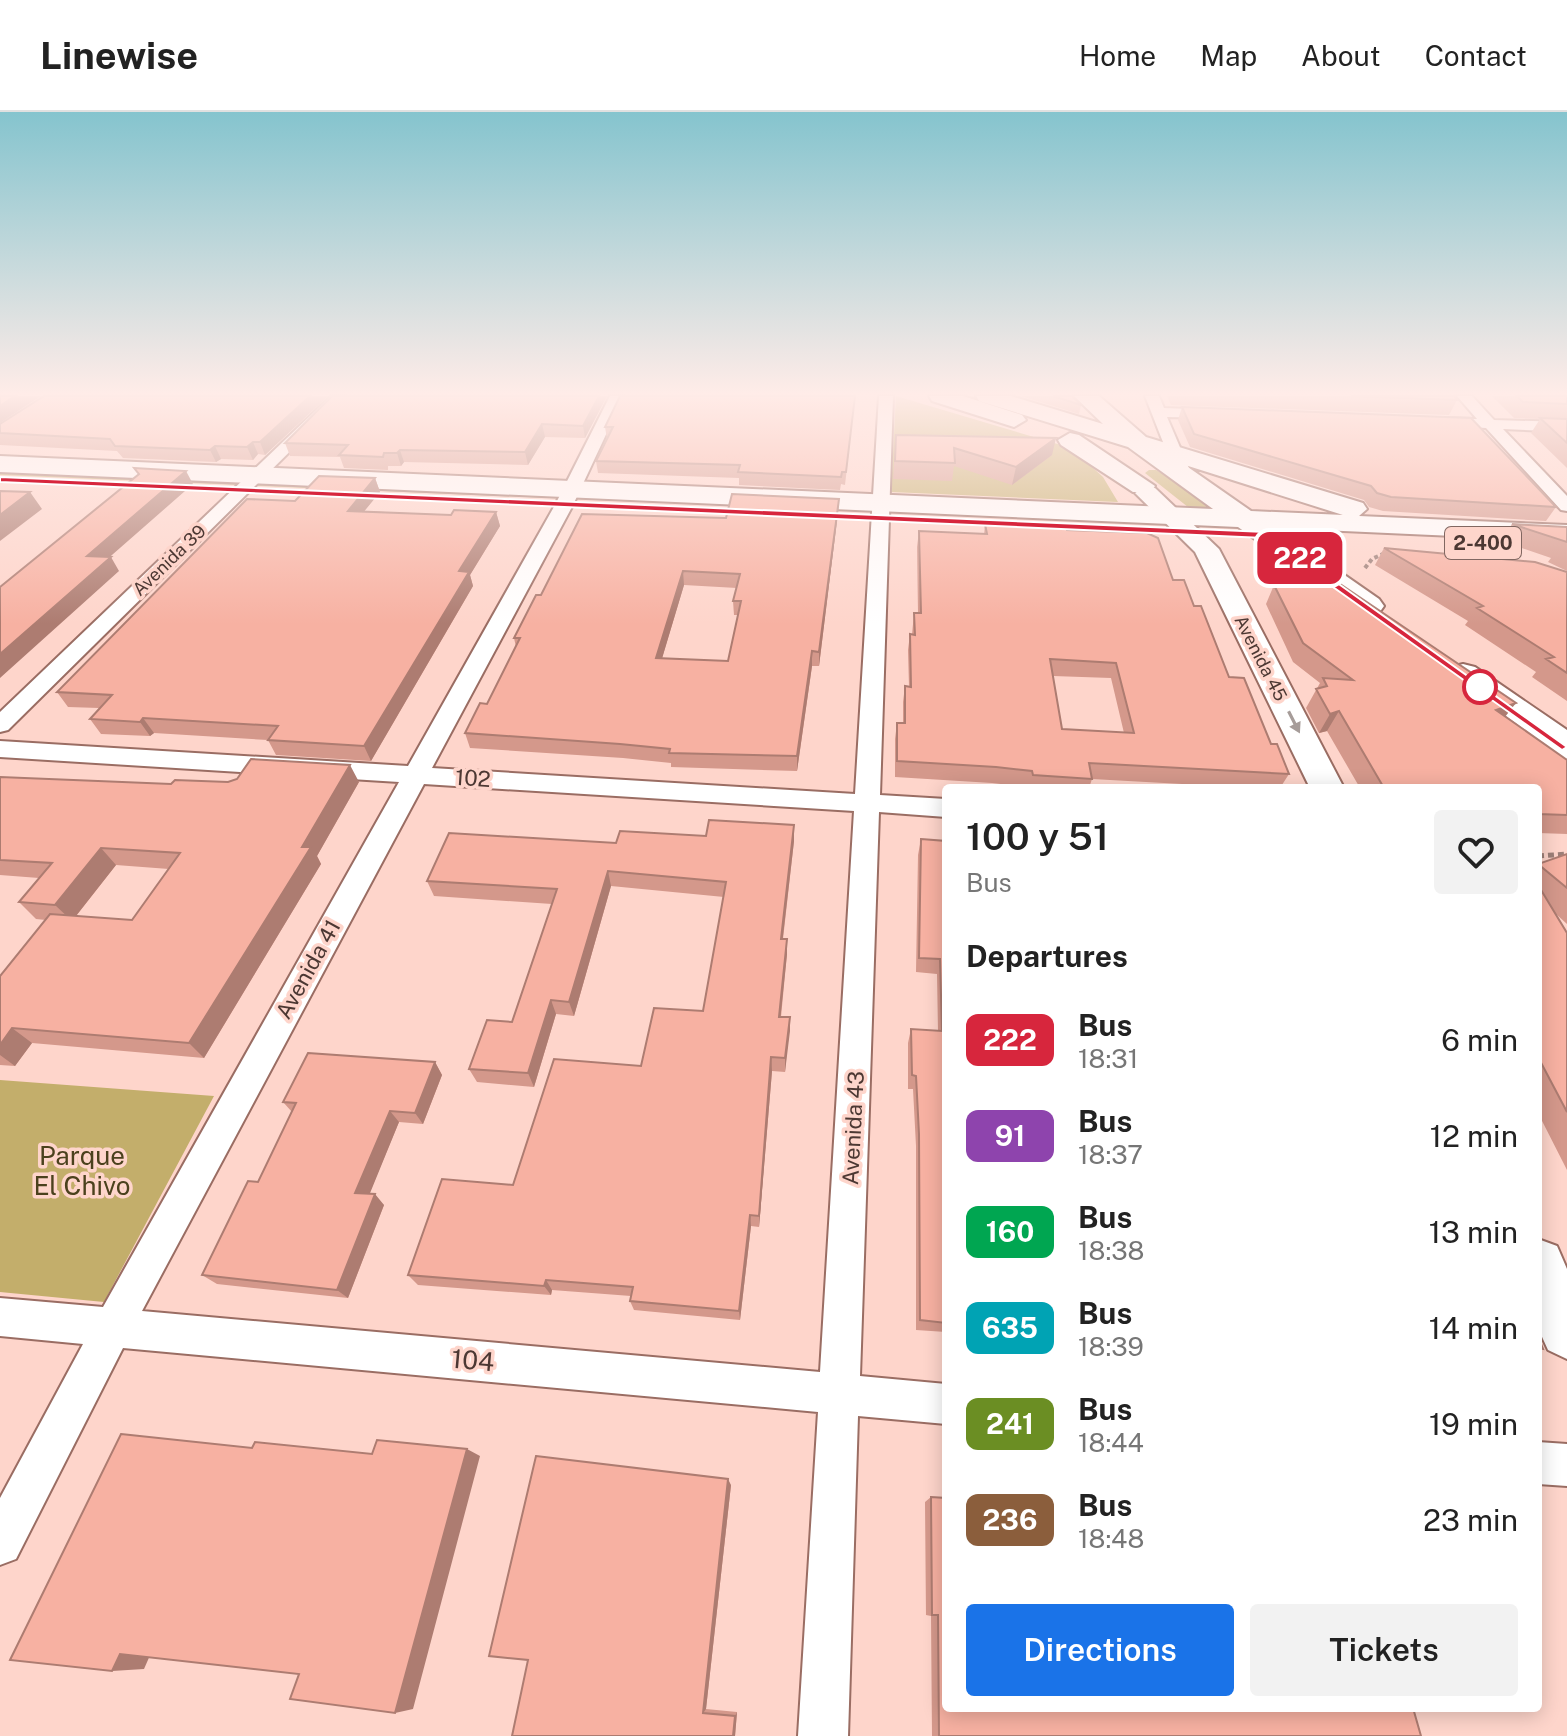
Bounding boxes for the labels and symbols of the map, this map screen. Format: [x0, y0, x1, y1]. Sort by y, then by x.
street label: Avenida 39 [128, 520, 210, 600]
road number: 2-400 [1445, 527, 1521, 559]
line badge: 222 [1254, 532, 1346, 584]
street label: Avenida 45 [1230, 612, 1292, 704]
unlabelled marker [1463, 670, 1497, 704]
one-way arrow [1287, 711, 1300, 734]
street label: 102 [454, 764, 492, 792]
street label: Avenida 41 [270, 915, 346, 1023]
street label: Avenida 43 [837, 1070, 869, 1186]
park label: Parque El Chivo [34, 1140, 130, 1201]
street label: 104 [450, 1343, 496, 1377]

